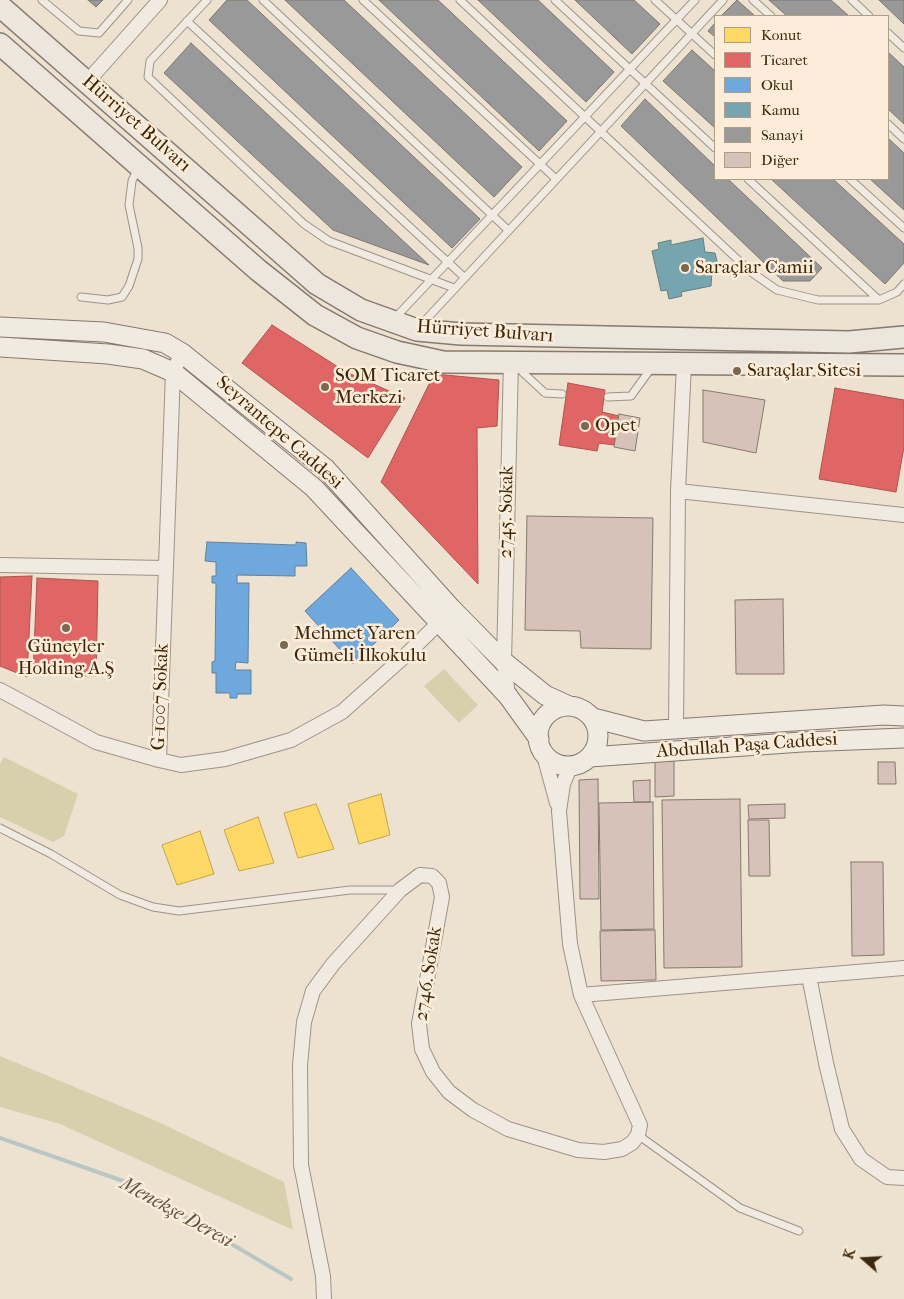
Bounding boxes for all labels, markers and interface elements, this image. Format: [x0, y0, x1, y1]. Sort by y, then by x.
legend [714, 15, 889, 180]
text: Konut [761, 26, 801, 44]
text: Ticaret [761, 51, 808, 69]
street label: Hürriyet Bulvarı [77, 70, 195, 178]
text: Okul [761, 76, 793, 94]
text: Kamu [761, 101, 800, 119]
text: Sanayi [761, 126, 803, 144]
text: Diğer [761, 151, 799, 169]
place label: Saraçlar Camii [695, 257, 814, 279]
marker: Saraçlar Camii [679, 262, 691, 274]
street label: Hürriyet Bulvarı [416, 316, 554, 348]
place label: Saraçlar Sitesi [747, 360, 861, 382]
place label: SOM Ticaret Merkezi [335, 365, 440, 409]
marker: Saraçlar Sitesi [731, 365, 743, 377]
street label: Seyrantepe Caddesi [211, 372, 347, 494]
marker: SOM Ticaret Merkezi [319, 381, 331, 393]
place label: Opet [595, 415, 637, 437]
marker: Opet [579, 420, 591, 432]
street label: 2745. Sokak [495, 465, 519, 559]
marker: Güneyler Holding A.Ş [60, 622, 72, 634]
place label: Mehmet Yaren Gümeli İlkokulu [294, 623, 426, 667]
place label: Güneyler Holding A.Ş [18, 636, 114, 680]
marker: Mehmet Yaren Gümeli İlkokulu [278, 639, 290, 651]
street label: G-1007 Sokak [148, 643, 174, 751]
street label: Abdullah Paşa Caddesi [656, 728, 838, 764]
street label: 2746. Sokak [410, 925, 448, 1023]
water label: Menekşe Deresi [115, 1172, 237, 1254]
north arrow [839, 1234, 889, 1284]
text: K [840, 1246, 859, 1262]

